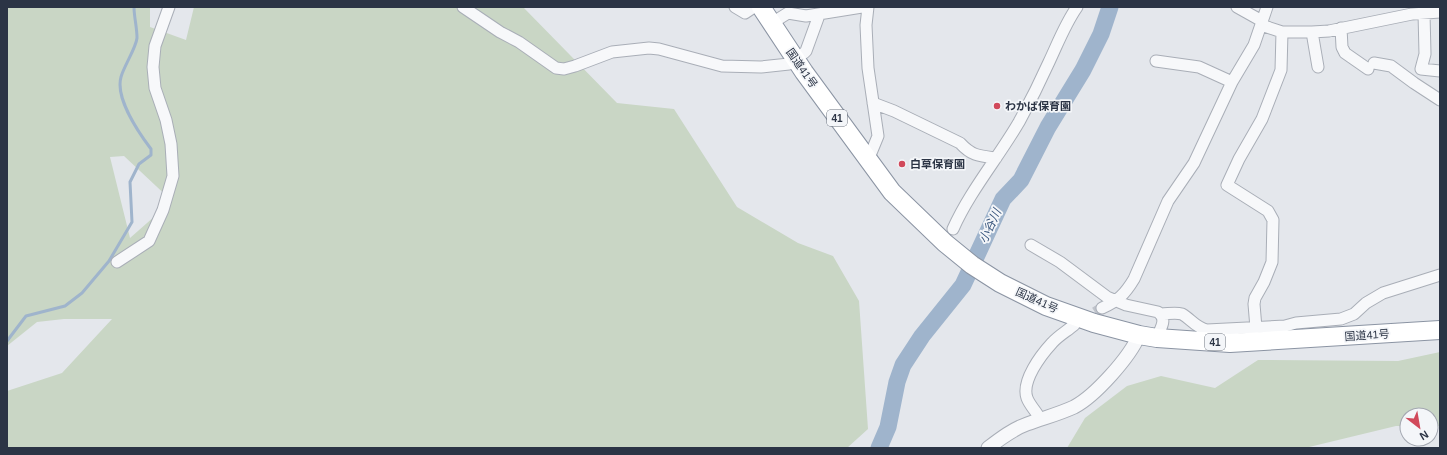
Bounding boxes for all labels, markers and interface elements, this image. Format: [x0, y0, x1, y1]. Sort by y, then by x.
street label: 国道41号 [784, 46, 820, 90]
place label: わかば保育園 [1005, 100, 1071, 112]
marker: わかば保育園 [992, 101, 1002, 111]
road number: 41 [827, 110, 847, 126]
place label: 白草保育園 [910, 158, 965, 170]
marker: 白草保育園 [897, 159, 907, 169]
water label: 小谷川 [976, 205, 1005, 245]
street label: 国道41号 [1014, 285, 1060, 315]
street label: 国道41号 [1344, 327, 1390, 343]
road number: 41 [1205, 334, 1225, 350]
north arrow [1399, 407, 1439, 447]
text: N [1418, 428, 1431, 443]

